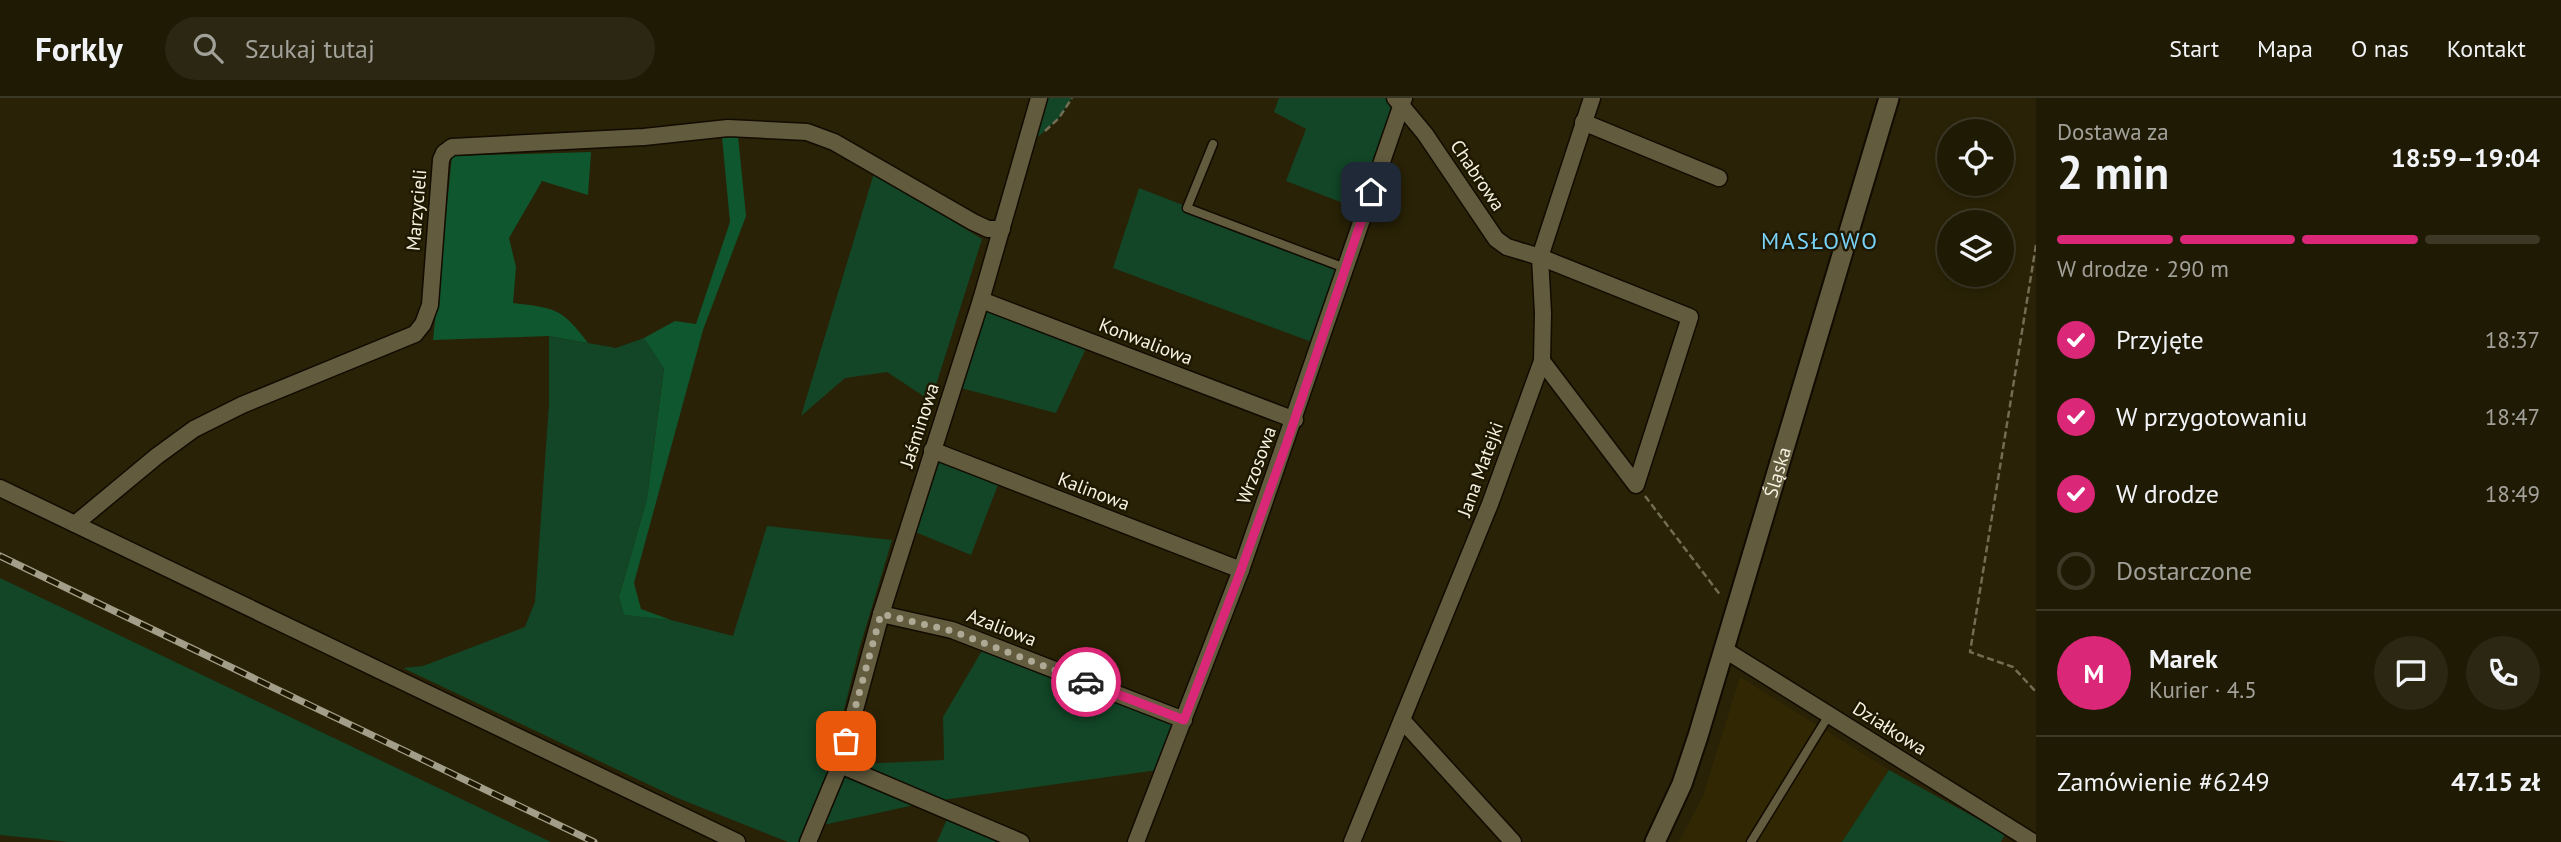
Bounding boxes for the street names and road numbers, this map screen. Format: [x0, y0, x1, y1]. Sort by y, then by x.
street label: Chabrowa [1445, 135, 1511, 215]
street label: Marzycieli [400, 168, 432, 252]
street label: Konwaliowa [1096, 312, 1196, 370]
street label: Jaśminowa [894, 380, 944, 471]
street label: Jana Matejki [1451, 418, 1508, 521]
street label: Wrzosowa [1231, 423, 1281, 507]
street label: Śląska [1758, 444, 1796, 500]
street label: Kalinowa [1055, 466, 1133, 516]
street label: Azaliowa [964, 603, 1040, 651]
street label: Działkowa [1849, 696, 1931, 760]

